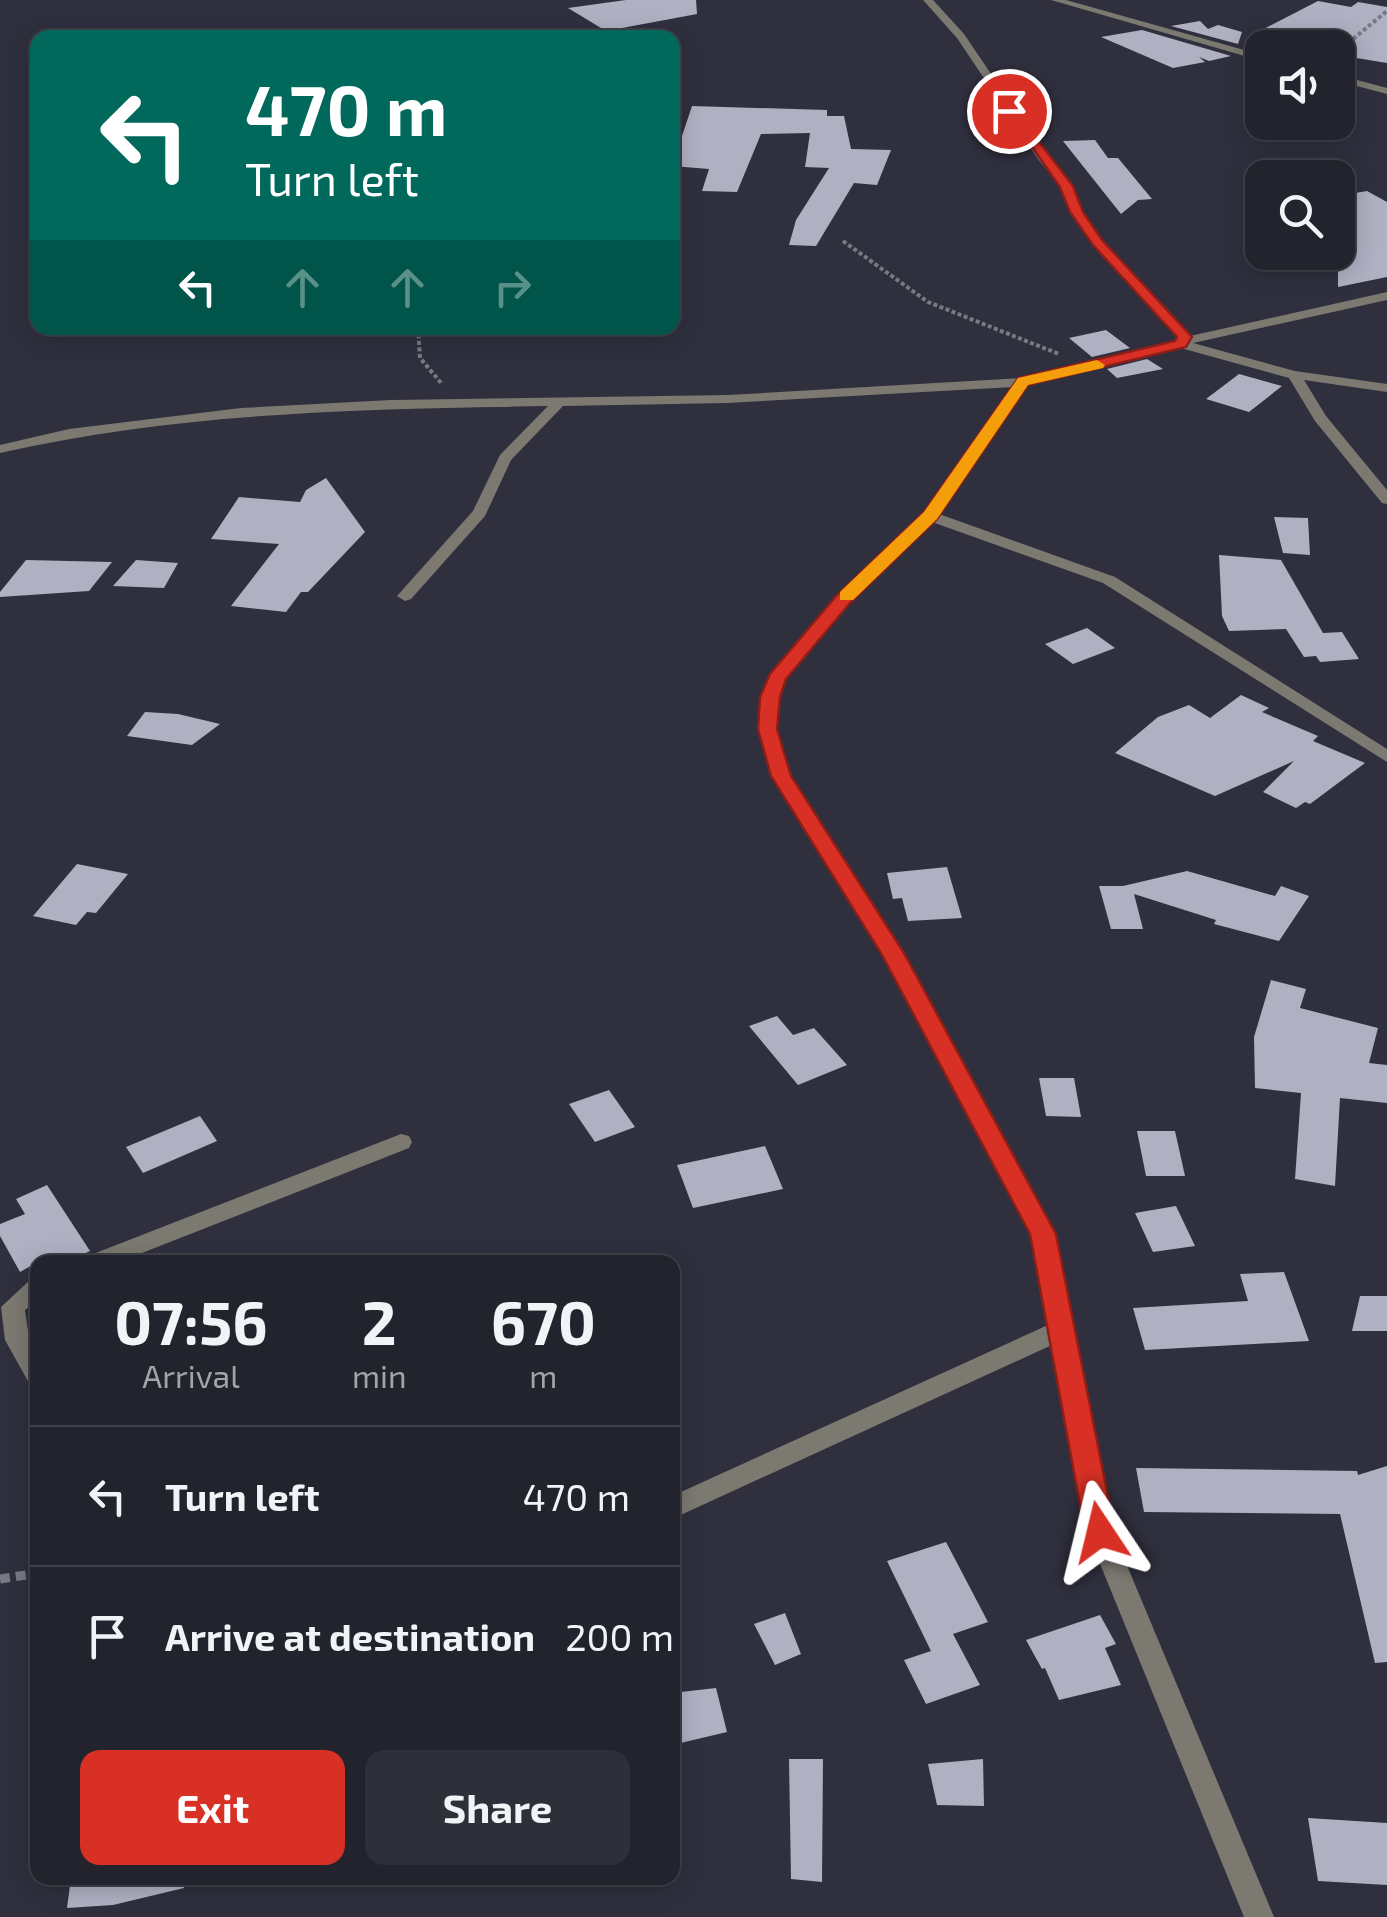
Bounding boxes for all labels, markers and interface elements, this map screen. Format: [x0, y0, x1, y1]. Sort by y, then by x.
map controls [1245, 30, 1355, 270]
button: sound [1245, 30, 1355, 140]
text: 470 m [245, 66, 448, 150]
pin [967, 69, 1052, 154]
icon: left [80, 70, 210, 200]
icon: arrive [982, 84, 1037, 139]
text: Turn left [245, 151, 419, 205]
button: search [1245, 160, 1355, 270]
icon: left [170, 260, 225, 315]
icon: ahead [275, 260, 330, 315]
icon: ahead [380, 260, 435, 315]
icon: right [485, 260, 540, 315]
text: 07:56 [114, 1285, 268, 1357]
text: 2 [362, 1285, 397, 1357]
text: 670 [491, 1285, 596, 1357]
text: Arrival [142, 1356, 240, 1394]
text: min [352, 1356, 407, 1394]
text: m [529, 1356, 557, 1394]
icon: left [80, 1469, 135, 1524]
text: Turn left [165, 1473, 320, 1519]
text: 470 m [522, 1473, 630, 1519]
position arrow [1048, 1480, 1152, 1584]
icon: arrive [80, 1609, 135, 1664]
text: Arrive at destination [165, 1613, 535, 1659]
text: 200 m [565, 1613, 674, 1659]
button: Exit [80, 1750, 345, 1865]
button: Share [365, 1750, 630, 1865]

